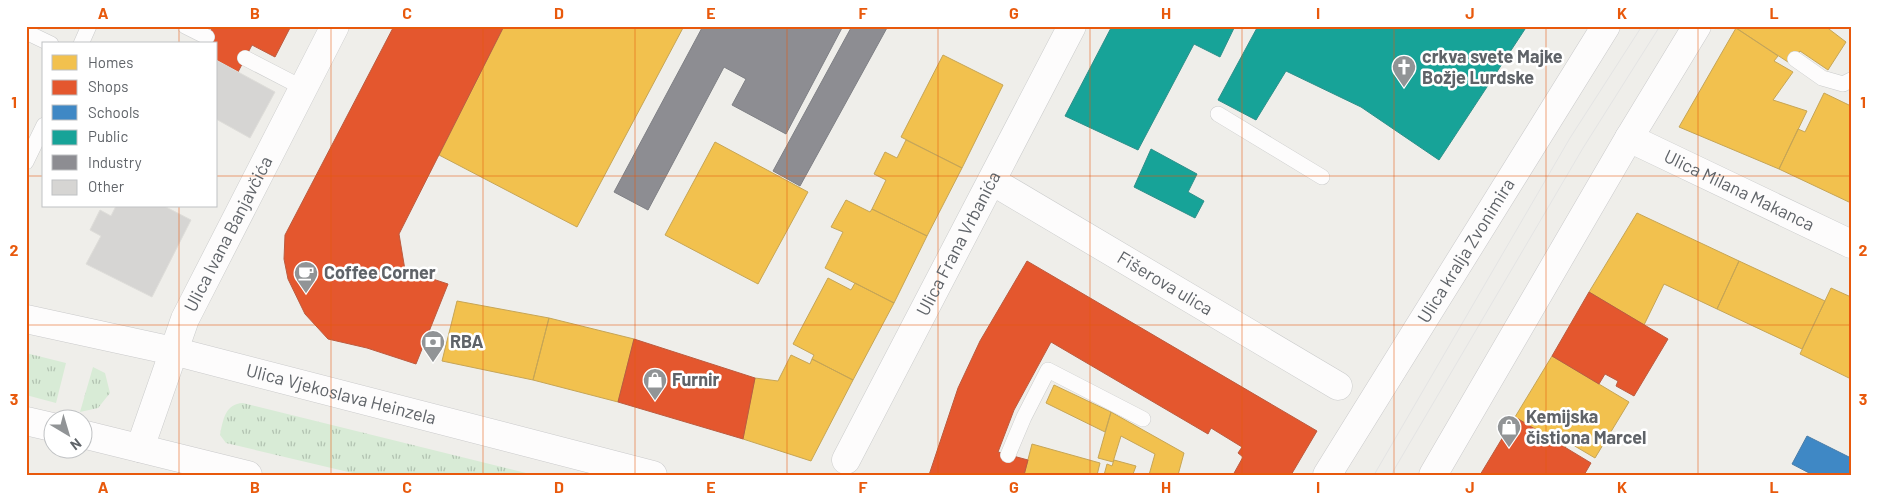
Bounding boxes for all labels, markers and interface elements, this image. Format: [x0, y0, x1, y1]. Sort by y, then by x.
text: A [98, 3, 109, 22]
text: B [250, 3, 260, 22]
text: C [402, 3, 412, 22]
text: D [554, 3, 564, 22]
text: E [706, 3, 716, 22]
text: F [859, 3, 868, 22]
text: G [1009, 3, 1019, 22]
text: H [1161, 3, 1171, 22]
text: I [1316, 3, 1320, 22]
text: J [1465, 3, 1475, 22]
text: K [1617, 3, 1627, 22]
text: L [1769, 3, 1779, 22]
legend [42, 42, 218, 208]
place label: crkva svete Majke Božje Lurdske [1422, 45, 1563, 88]
text: Homes [88, 53, 133, 71]
church icon: crkva svete Majke Božje Lurdske [1391, 54, 1417, 88]
text: Shops [88, 77, 128, 95]
text: 1 [11, 92, 17, 111]
text: 1 [1860, 92, 1866, 111]
text: Schools [88, 103, 140, 121]
text: Public [88, 127, 128, 145]
street label: Ulica Milana Makanca [1661, 144, 1818, 235]
street label: Ulica Ivana Banjavčića [179, 152, 276, 315]
text: Industry [88, 153, 142, 171]
street label: Ulica Frana Vrbanića [911, 167, 1004, 319]
street label: Ulica kralja Zvonimira [1412, 174, 1519, 327]
text: Other [88, 177, 125, 195]
text: 2 [10, 240, 19, 259]
text: 2 [1859, 240, 1868, 259]
street label: Fišerova ulica [1114, 246, 1217, 319]
cafe icon: Coffee Corner [293, 260, 319, 294]
place label: Coffee Corner [324, 261, 436, 283]
bank icon: RBA [420, 329, 446, 363]
place label: RBA [450, 330, 484, 352]
street label: Ulica Vjekoslava Heinzela [244, 358, 439, 429]
shop icon: Furnir [642, 367, 668, 401]
place label: Furnir [672, 368, 720, 390]
text: 3 [10, 389, 18, 408]
text: 3 [1859, 389, 1867, 408]
place label: Kemijska čistiona Marcel [1526, 405, 1647, 448]
north arrow [42, 408, 92, 458]
shop icon: Kemijska čistiona Marcel [1496, 414, 1522, 448]
text: N [67, 435, 85, 454]
text: A [98, 477, 109, 496]
text: B [250, 477, 260, 496]
text: C [402, 477, 412, 496]
text: D [554, 477, 564, 496]
text: E [706, 477, 716, 496]
text: F [859, 477, 868, 496]
text: G [1009, 477, 1019, 496]
text: H [1161, 477, 1171, 496]
text: I [1316, 477, 1320, 496]
text: J [1465, 477, 1475, 496]
text: K [1617, 477, 1627, 496]
text: L [1769, 477, 1779, 496]

